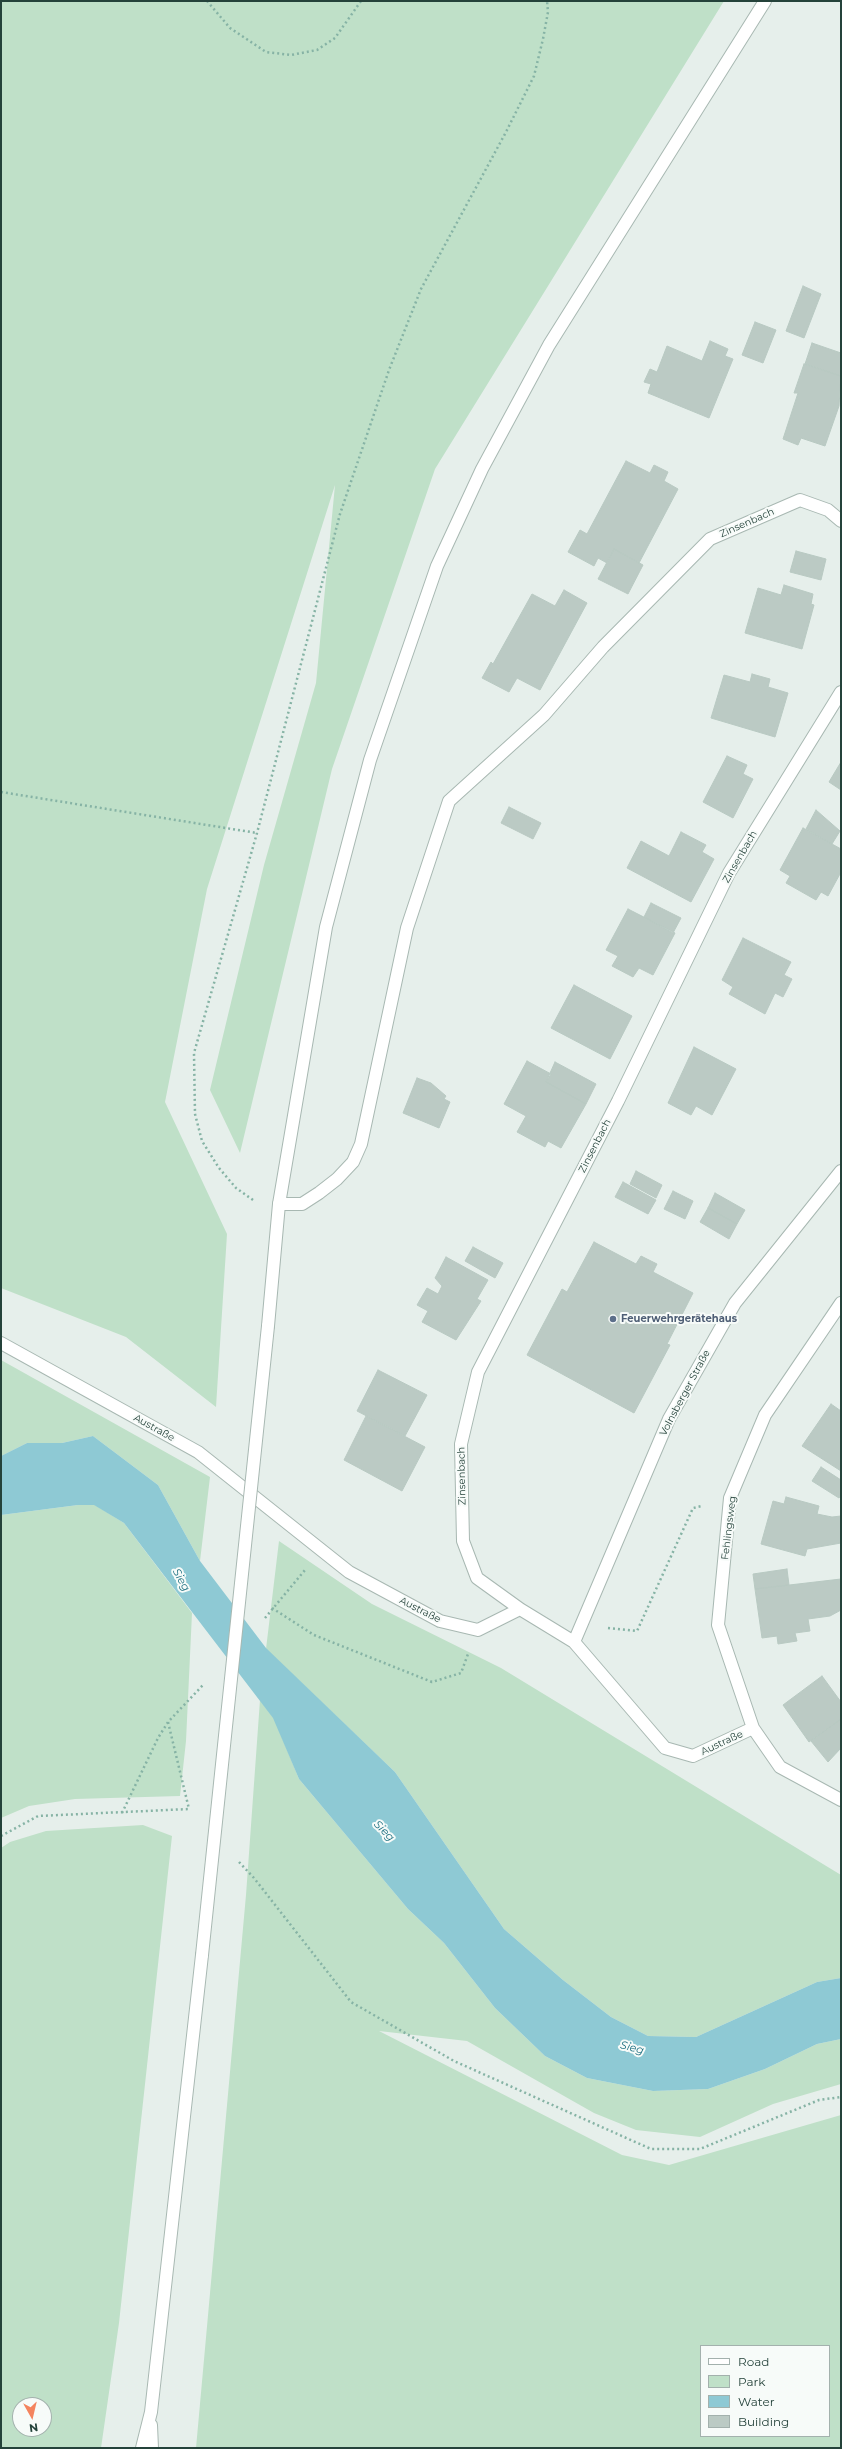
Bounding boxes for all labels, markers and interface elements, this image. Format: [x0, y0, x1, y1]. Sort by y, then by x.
street label: Zinsenbach [718, 506, 776, 540]
street label: Zinsenbach [720, 829, 760, 885]
street label: Zinsenbach [576, 1117, 614, 1175]
place label: Feuerwehrgerätehaus [621, 1313, 737, 1325]
marker: Feuerwehrgerätehaus [608, 1314, 618, 1324]
street label: Volnsberger Straße [657, 1348, 713, 1438]
street label: Austraße [131, 1412, 177, 1444]
street label: Zinsenbach [455, 1447, 469, 1505]
street label: Fehlingsweg [719, 1495, 739, 1561]
water label: Sieg [169, 1566, 193, 1594]
street label: Austraße [397, 1594, 443, 1626]
street label: Austraße [699, 1728, 745, 1758]
water label: Sieg [371, 1818, 397, 1844]
water label: Sieg [619, 2039, 645, 2057]
legend [700, 2345, 830, 2437]
text: Road [738, 2354, 769, 2369]
text: Park [738, 2374, 765, 2389]
text: Water [738, 2394, 774, 2409]
north arrow [12, 2397, 52, 2437]
text: Building [738, 2414, 789, 2429]
text: N [28, 2420, 39, 2435]

